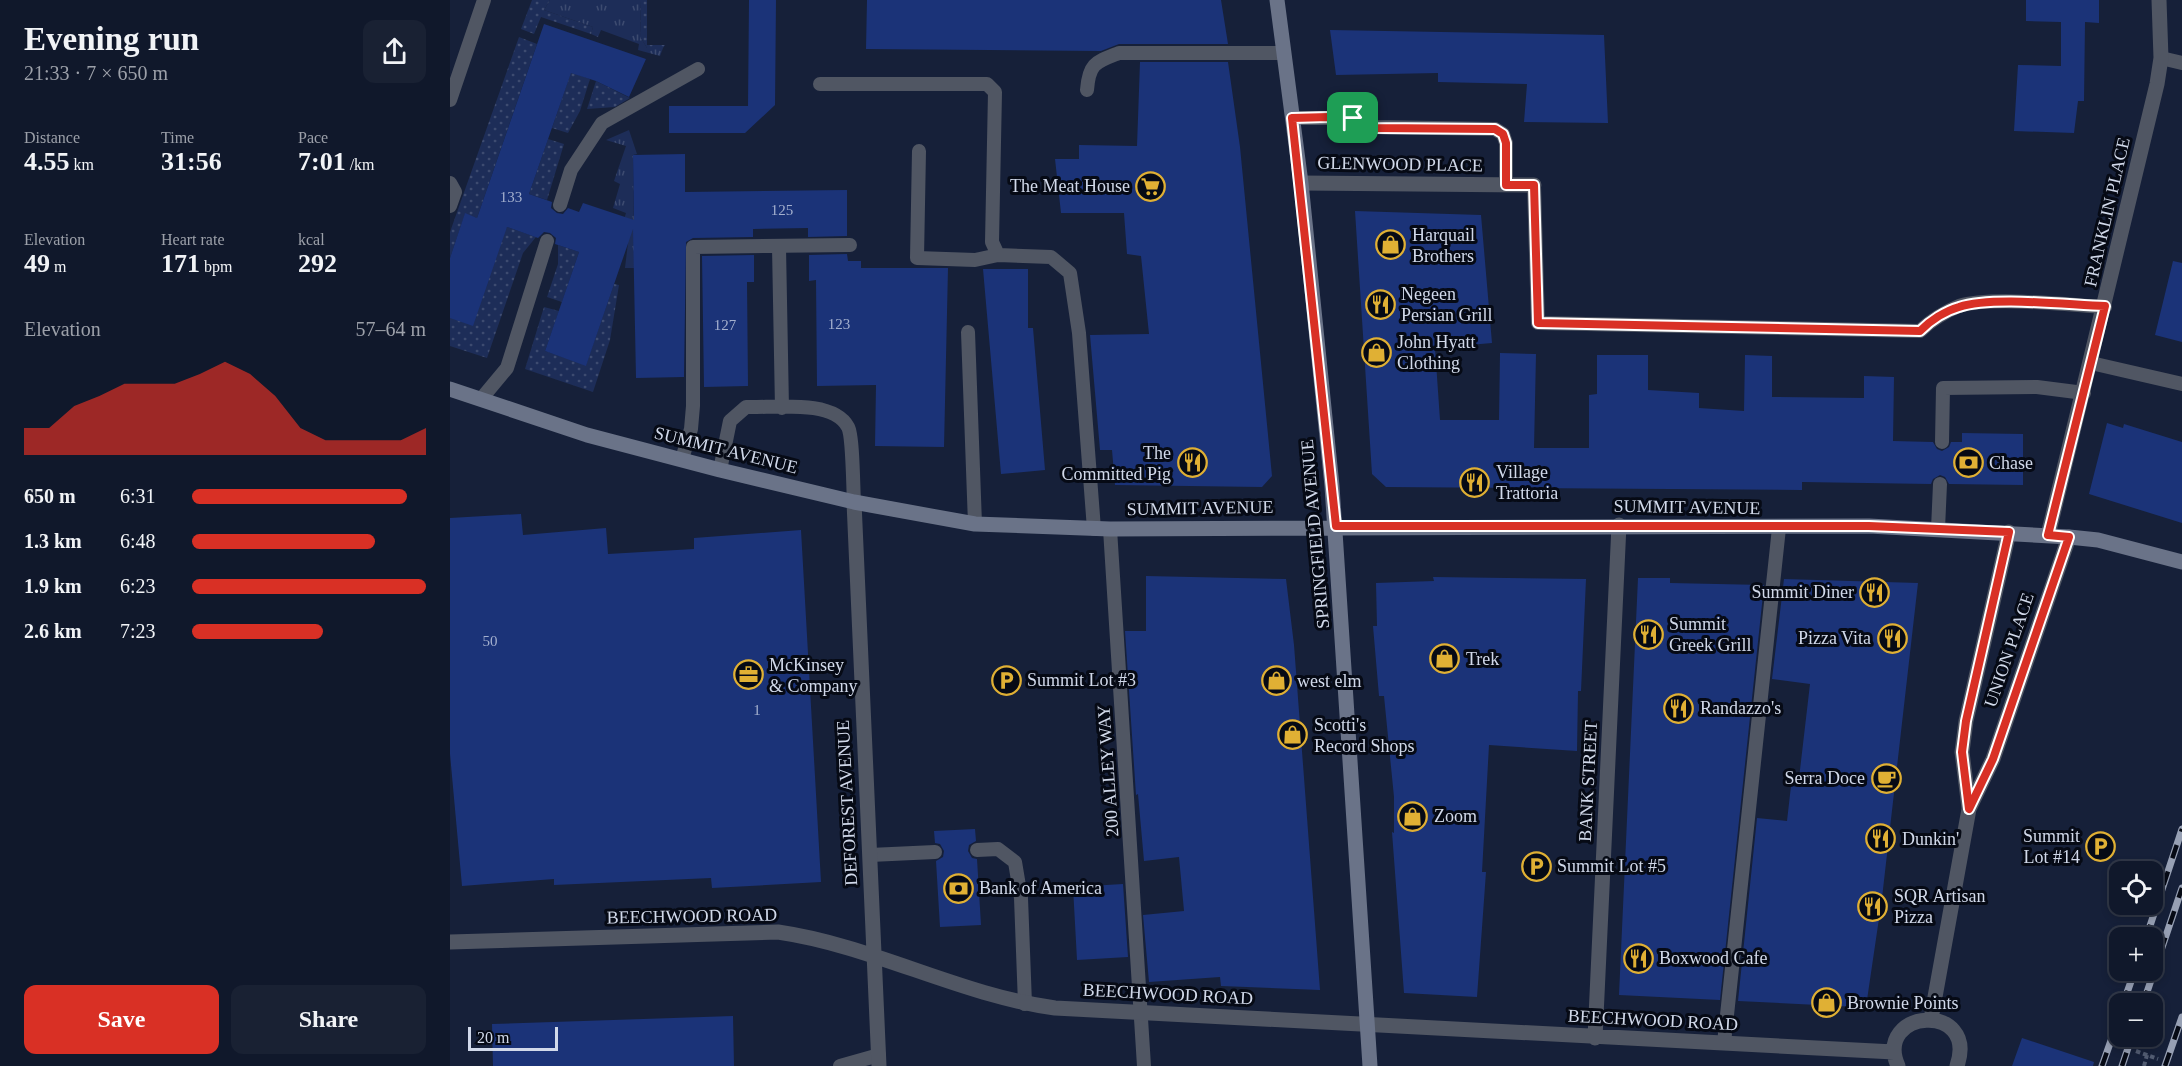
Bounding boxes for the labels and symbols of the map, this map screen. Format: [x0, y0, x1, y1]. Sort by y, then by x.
pin [1327, 92, 1378, 143]
street label: FRANKLIN PLACE [2080, 135, 2134, 289]
street label: GLENWOOD PLACE [1317, 153, 1483, 175]
supermarket icon: The Meat House [1135, 170, 1167, 202]
place label: The Meat House [1010, 176, 1130, 196]
house number: 133 [500, 189, 522, 205]
house number: 125 [771, 202, 793, 218]
place label: Harquail Brothers [1412, 225, 1475, 266]
shop icon: Harquail Brothers [1375, 229, 1407, 261]
place label: Negeen Persian Grill [1401, 284, 1493, 325]
restaurant icon: Negeen Persian Grill [1364, 288, 1396, 320]
house number: 123 [828, 316, 850, 332]
house number: 127 [714, 317, 737, 333]
place label: John Hyatt Clothing [1397, 332, 1476, 373]
shop icon: John Hyatt Clothing [1360, 336, 1392, 368]
street label: SUMMIT AVENUE [652, 423, 800, 477]
street label: SPRINGFIELD AVENUE [1297, 438, 1333, 630]
place label: The Committed Pig [1061, 443, 1171, 484]
restaurant icon: The Committed Pig [1176, 447, 1208, 479]
bank icon: Chase [1952, 447, 1984, 479]
place label: Chase [1989, 453, 2033, 473]
place label: Village Trattoria [1496, 462, 1558, 503]
restaurant icon: Village Trattoria [1459, 466, 1491, 498]
street label: SUMMIT AVENUE [1613, 496, 1761, 518]
street label: SUMMIT AVENUE [1126, 497, 1274, 519]
restaurant icon: Summit Diner [1859, 576, 1891, 608]
place label: Summit Diner [1752, 582, 1854, 602]
street label: UNION PLACE [1980, 590, 2038, 710]
place label: Summit Greek Grill [1669, 614, 1751, 655]
restaurant icon: Summit Greek Grill [1632, 618, 1664, 650]
restaurant icon: Pizza Vita [1876, 622, 1908, 654]
place label: Pizza Vita [1798, 628, 1871, 648]
house number: 50 [483, 633, 498, 649]
shop icon: Trek [1429, 643, 1461, 675]
place label: Trek [1466, 649, 1499, 669]
place label: McKinsey & Company [769, 655, 858, 696]
office icon: McKinsey & Company [732, 659, 764, 691]
parking icon: Summit Lot #3 [990, 664, 1022, 696]
shop icon: west elm [1260, 665, 1292, 697]
place label: Summit Lot #3 [1027, 670, 1136, 690]
place label: west elm [1297, 671, 1362, 691]
restaurant icon: Randazzo's [1663, 692, 1695, 724]
place label: Randazzo's [1700, 698, 1781, 718]
house number: 1 [753, 702, 761, 718]
street label: 200 ALLEY WAY [1093, 704, 1123, 838]
place label: Scotti's Record Shops [1314, 715, 1415, 756]
shop icon: Scotti's Record Shops [1277, 719, 1309, 751]
street label: DEFOREST AVENUE [833, 720, 861, 886]
street label: BANK STREET [1575, 720, 1601, 842]
cafe icon: Serra Doce [1870, 762, 1902, 794]
place label: Serra Doce [1785, 768, 1865, 788]
shop icon: Zoom [1397, 800, 1429, 832]
place label: Zoom [1434, 806, 1477, 826]
restaurant icon: Dunkin' [1865, 823, 1897, 855]
place label: Summit Lot #14 [2023, 826, 2080, 867]
place label: Dunkin' [1902, 829, 1959, 849]
parking icon: Summit Lot #14 [2085, 830, 2117, 862]
parking icon: Summit Lot #5 [1520, 850, 1552, 882]
place label: Summit Lot #5 [1557, 856, 1666, 876]
bank icon: Bank of America [942, 872, 974, 904]
place label: Bank of America [979, 878, 1102, 898]
place label: SQR Artisan Pizza [1894, 886, 1986, 927]
restaurant icon: SQR Artisan Pizza [1857, 890, 1889, 922]
street label: BEECHWOOD ROAD [607, 905, 777, 927]
restaurant icon: Boxwood Cafe [1622, 942, 1654, 974]
place label: Boxwood Cafe [1659, 948, 1767, 968]
street label: BEECHWOOD ROAD [1082, 980, 1254, 1008]
shop icon: Brownie Points [1810, 987, 1842, 1019]
place label: Brownie Points [1847, 993, 1959, 1013]
street label: BEECHWOOD ROAD [1567, 1006, 1739, 1034]
scale bar [468, 1024, 558, 1052]

